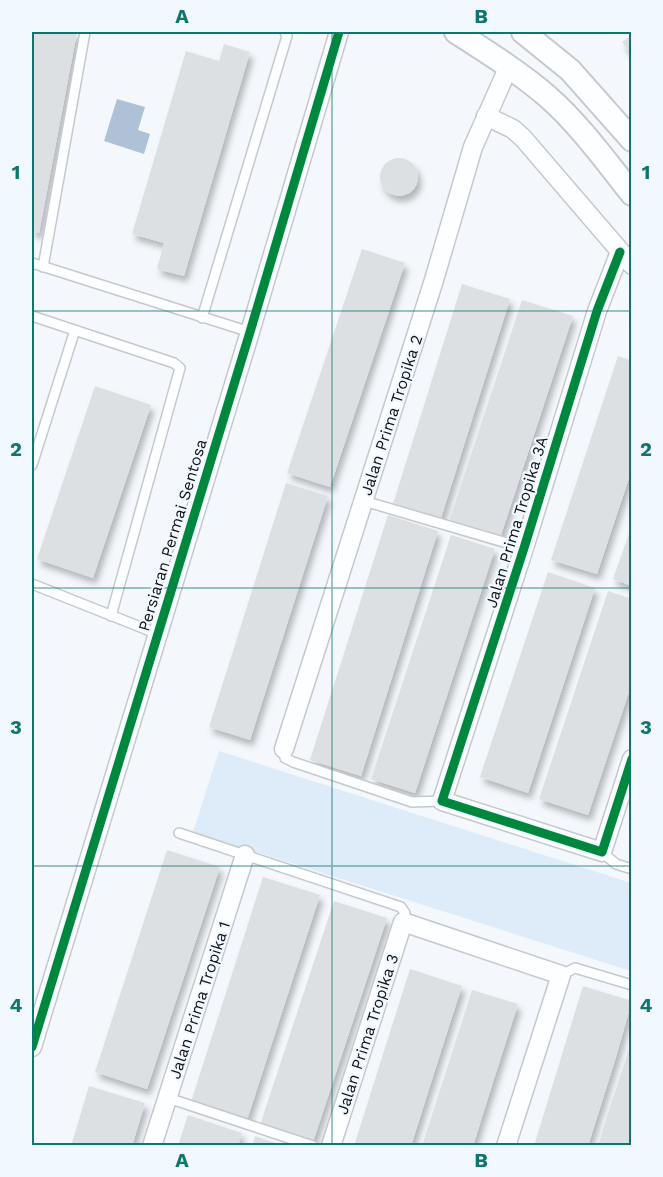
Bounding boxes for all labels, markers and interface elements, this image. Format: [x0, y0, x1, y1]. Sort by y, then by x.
text: A [175, 4, 189, 28]
text: B [474, 4, 488, 28]
text: 1 [12, 160, 20, 184]
text: 1 [642, 160, 650, 184]
street label: Jalan Prima Tropika 2 [357, 332, 426, 498]
street label: Jalan Prima Tropika 3A [481, 434, 552, 610]
text: 2 [10, 437, 22, 461]
street label: Persiaran Permai Sentosa [134, 437, 211, 634]
text: 2 [640, 437, 652, 461]
text: 3 [10, 715, 22, 739]
text: 3 [640, 715, 652, 739]
street label: Jalan Prima Tropika 1 [165, 919, 234, 1081]
street label: Jalan Prima Tropika 3 [333, 951, 402, 1117]
text: 4 [10, 993, 23, 1017]
text: 4 [640, 993, 653, 1017]
text: A [175, 1148, 189, 1172]
text: B [474, 1148, 488, 1172]

